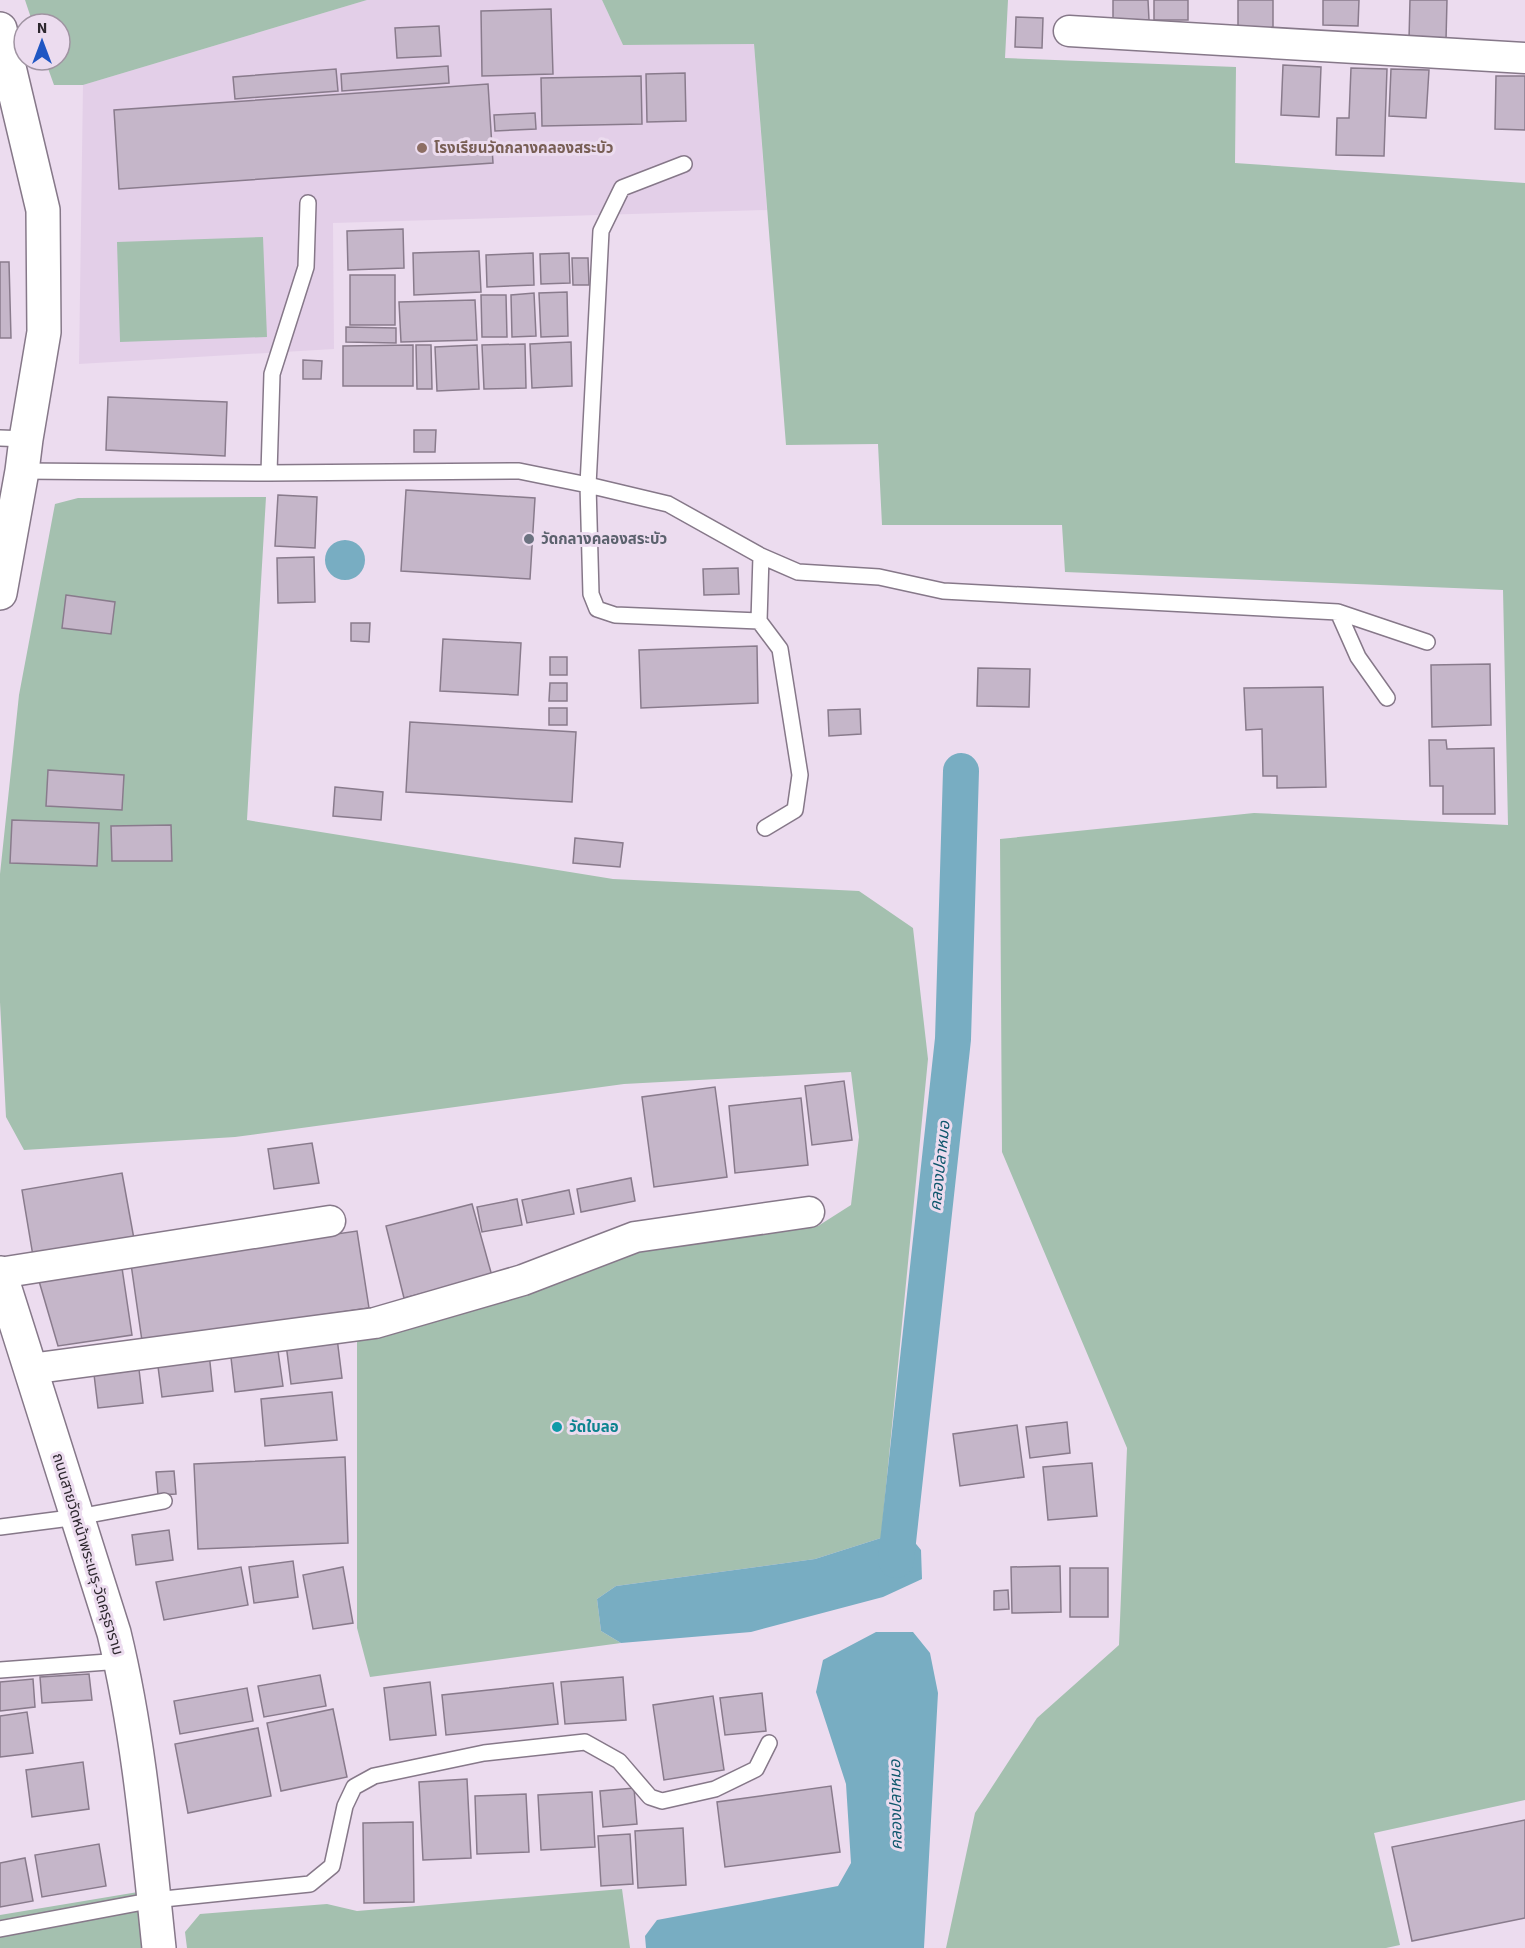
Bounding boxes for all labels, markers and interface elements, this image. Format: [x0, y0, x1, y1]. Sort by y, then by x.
north arrow [12, 12, 72, 72]
text: N [37, 17, 47, 39]
place label: โรงเรียนวัดกลางคลองสระบัว [434, 138, 614, 159]
marker: โรงเรียนวัดกลางคลองสระบัว [415, 141, 429, 155]
place label: วัดกลางคลองสระบัว [541, 529, 667, 550]
marker: วัดกลางคลองสระบัว [522, 532, 536, 546]
water label: คลองปลาหมอ [924, 1119, 956, 1212]
place label: วัดใบลอ [569, 1417, 619, 1438]
marker: วัดใบลอ [550, 1420, 564, 1434]
street label: ถนนสายวัดหน้าพระเมรุ-วัดครุธาราม [47, 1451, 128, 1658]
water label: คลองปลาหมอ [884, 1759, 908, 1850]

